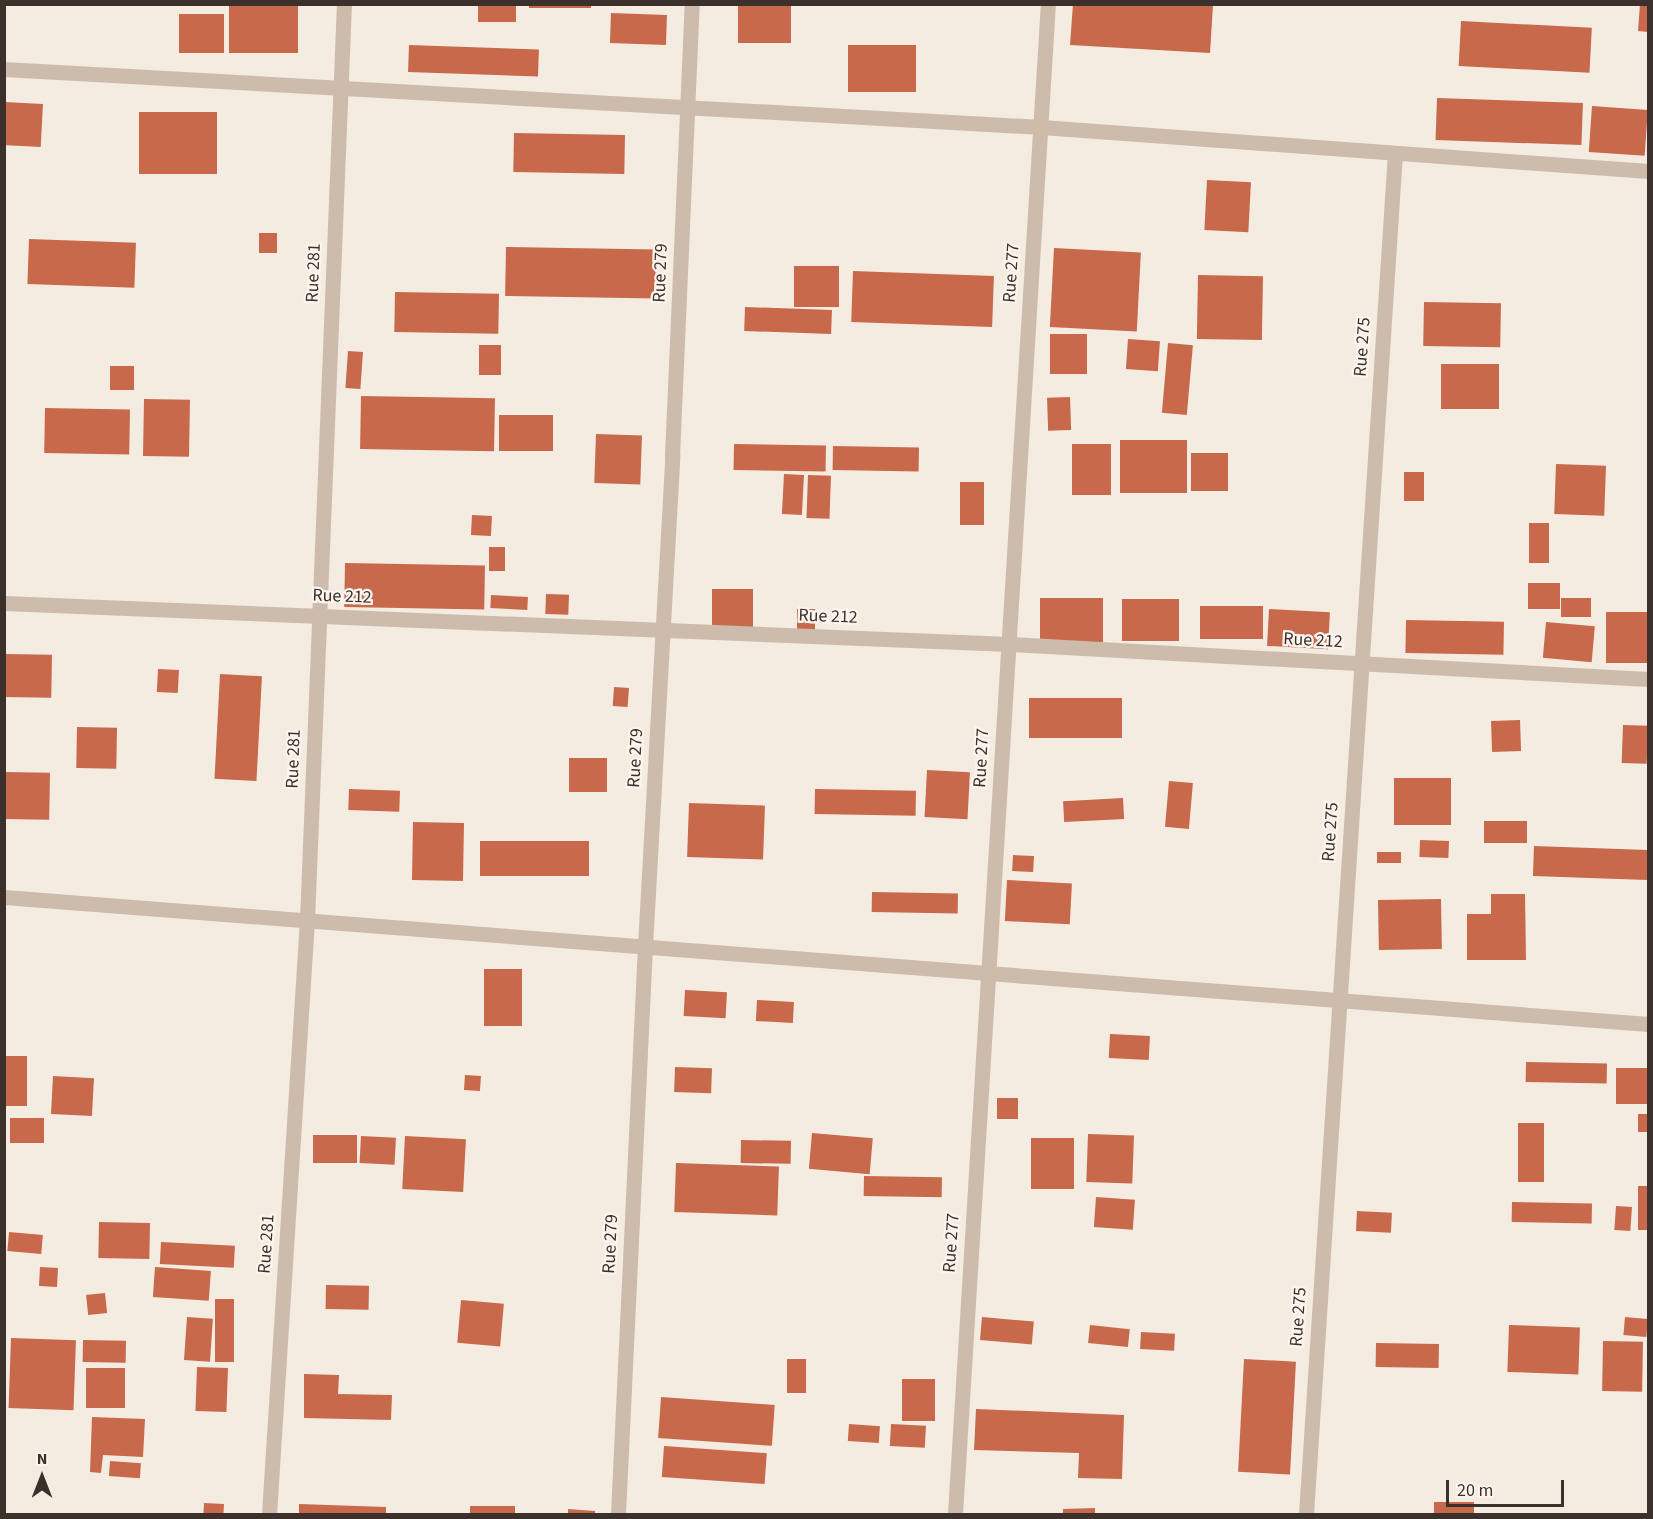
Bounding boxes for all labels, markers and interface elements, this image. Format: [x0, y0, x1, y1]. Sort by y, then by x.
street label: Rue 281 [302, 243, 326, 303]
street label: Rue 279 [649, 243, 673, 303]
street label: Rue 277 [999, 243, 1025, 303]
street label: Rue 275 [1350, 317, 1376, 377]
street label: Rue 212 [312, 585, 372, 609]
street label: Rue 212 [798, 605, 858, 629]
street label: Rue 212 [1283, 629, 1343, 653]
street label: Rue 279 [624, 728, 648, 788]
street label: Rue 277 [970, 728, 994, 788]
street label: Rue 281 [282, 729, 306, 789]
street label: Rue 275 [1318, 802, 1344, 862]
street label: Rue 277 [939, 1213, 965, 1273]
street label: Rue 281 [254, 1214, 280, 1274]
street label: Rue 279 [599, 1214, 623, 1274]
street label: Rue 275 [1286, 1287, 1312, 1347]
north arrow [12, 1447, 72, 1507]
text: N [37, 1448, 47, 1470]
scale bar [1449, 1468, 1568, 1506]
text: 20 m [1457, 1478, 1493, 1503]

